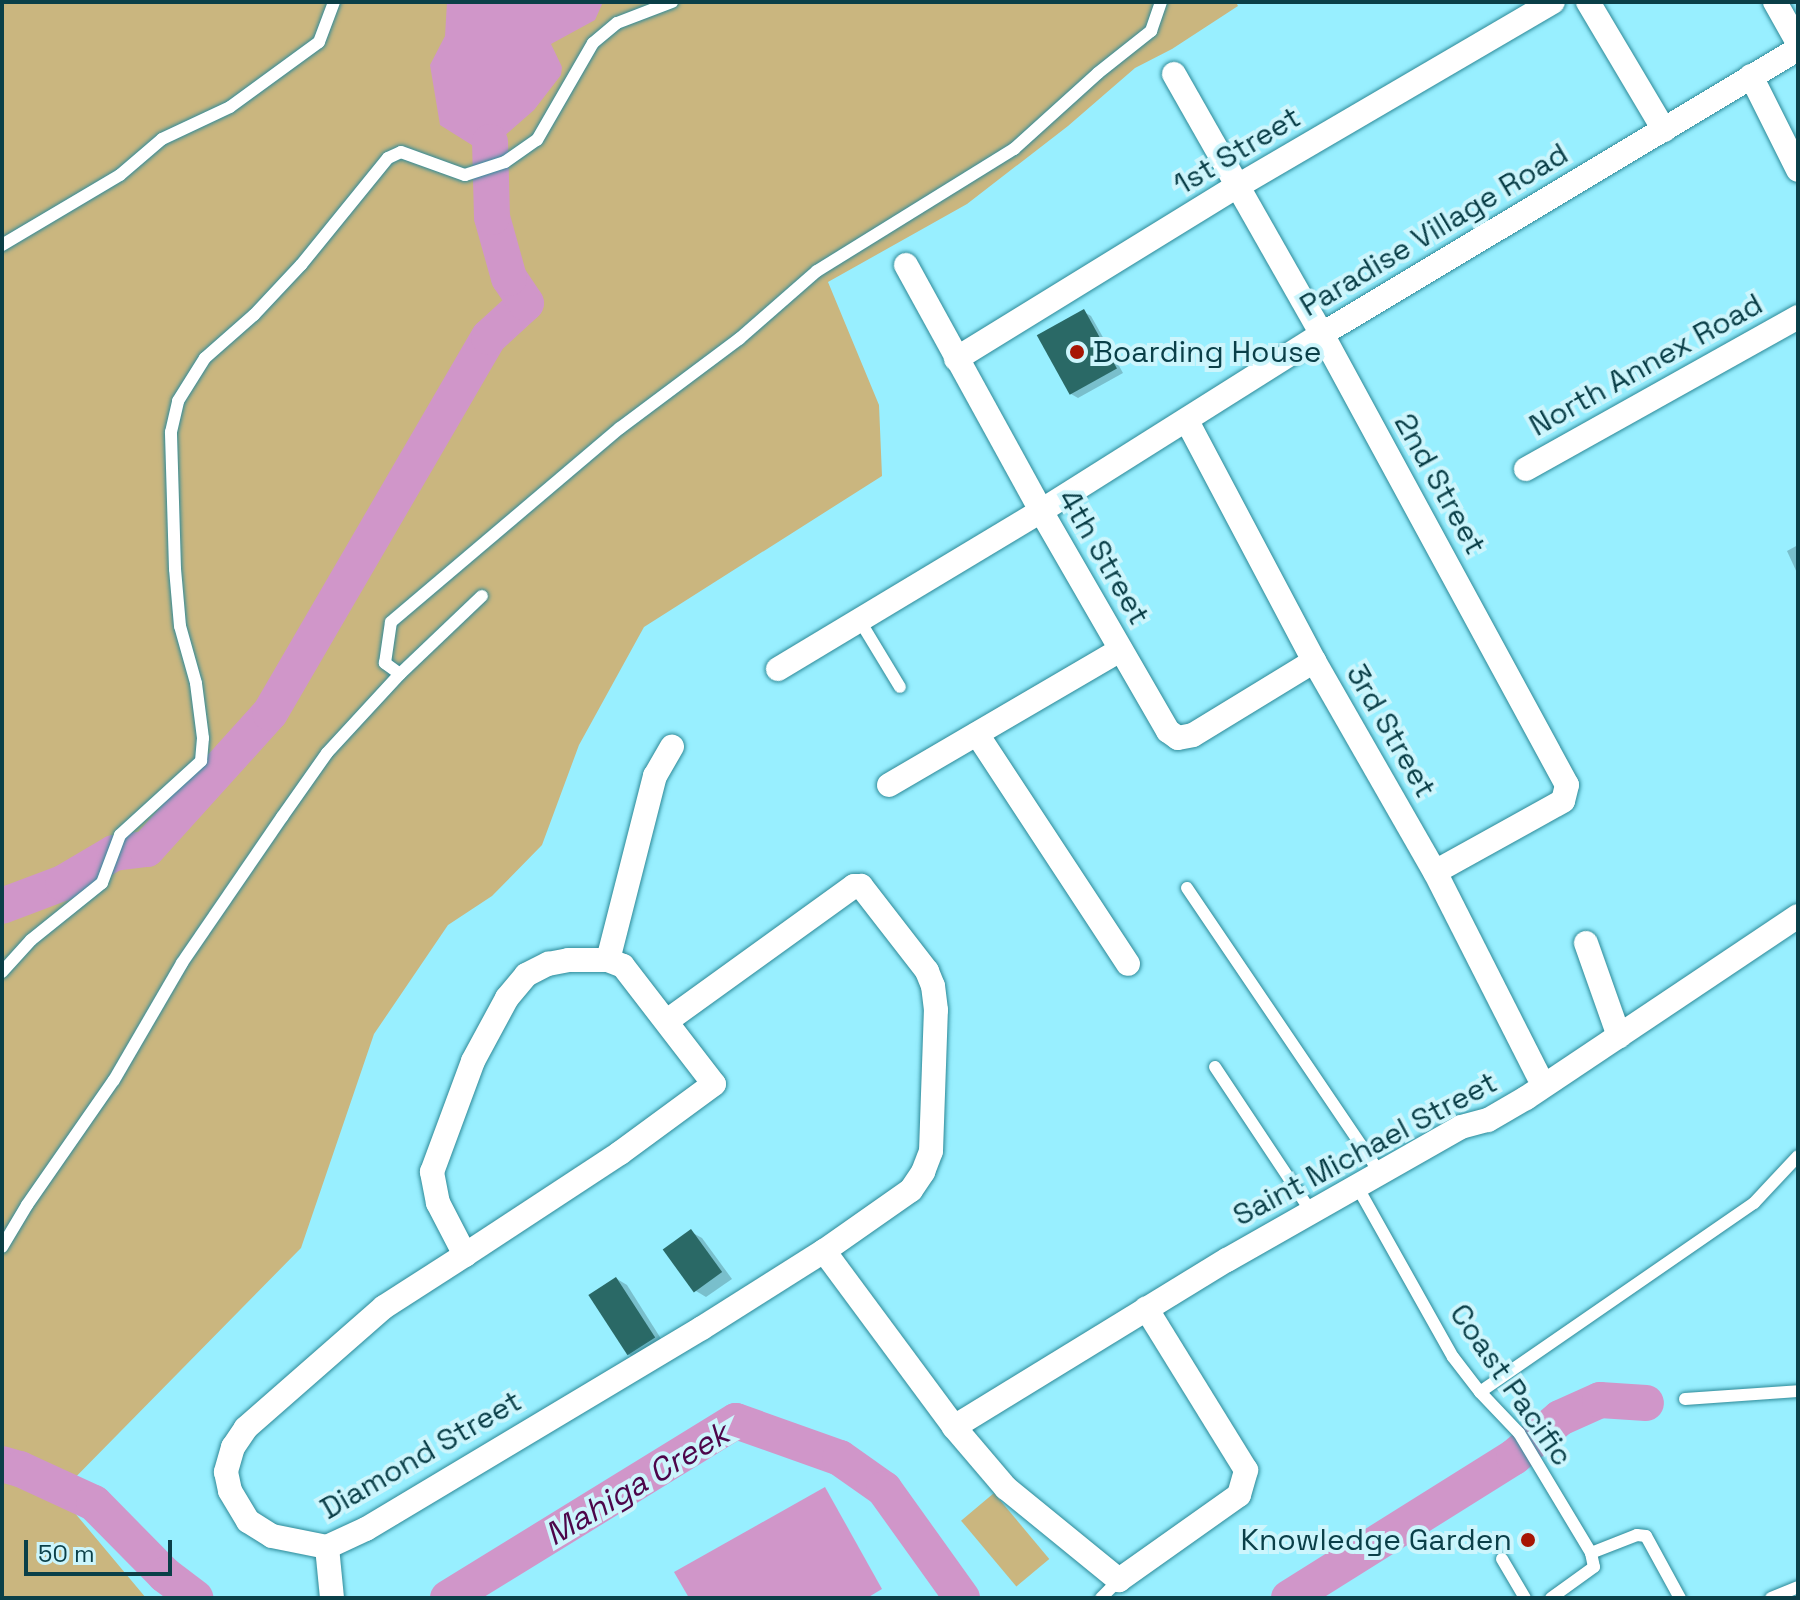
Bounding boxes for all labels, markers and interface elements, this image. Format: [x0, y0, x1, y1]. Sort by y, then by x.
street label: 1st Street [1167, 99, 1307, 203]
street label: Paradise Village Road [1293, 136, 1575, 324]
street label: North Annex Road [1523, 286, 1769, 444]
place label: Boarding House [1093, 334, 1322, 370]
marker: Boarding House [1068, 343, 1086, 361]
street label: 2nd Street [1387, 407, 1493, 561]
street label: 4th Street [1051, 483, 1157, 631]
street label: 3rd Street [1339, 658, 1443, 804]
street label: Saint Michael Street [1227, 1064, 1503, 1234]
street label: Coast Pacific [1442, 1297, 1580, 1473]
street label: Diamond Street [314, 1383, 528, 1527]
water label: Mahiga Creek [538, 1414, 736, 1554]
place label: Knowledge Garden [1241, 1522, 1512, 1558]
scale bar [28, 1524, 176, 1574]
marker: Knowledge Garden [1519, 1531, 1537, 1549]
text: 50 m [38, 1538, 95, 1569]

